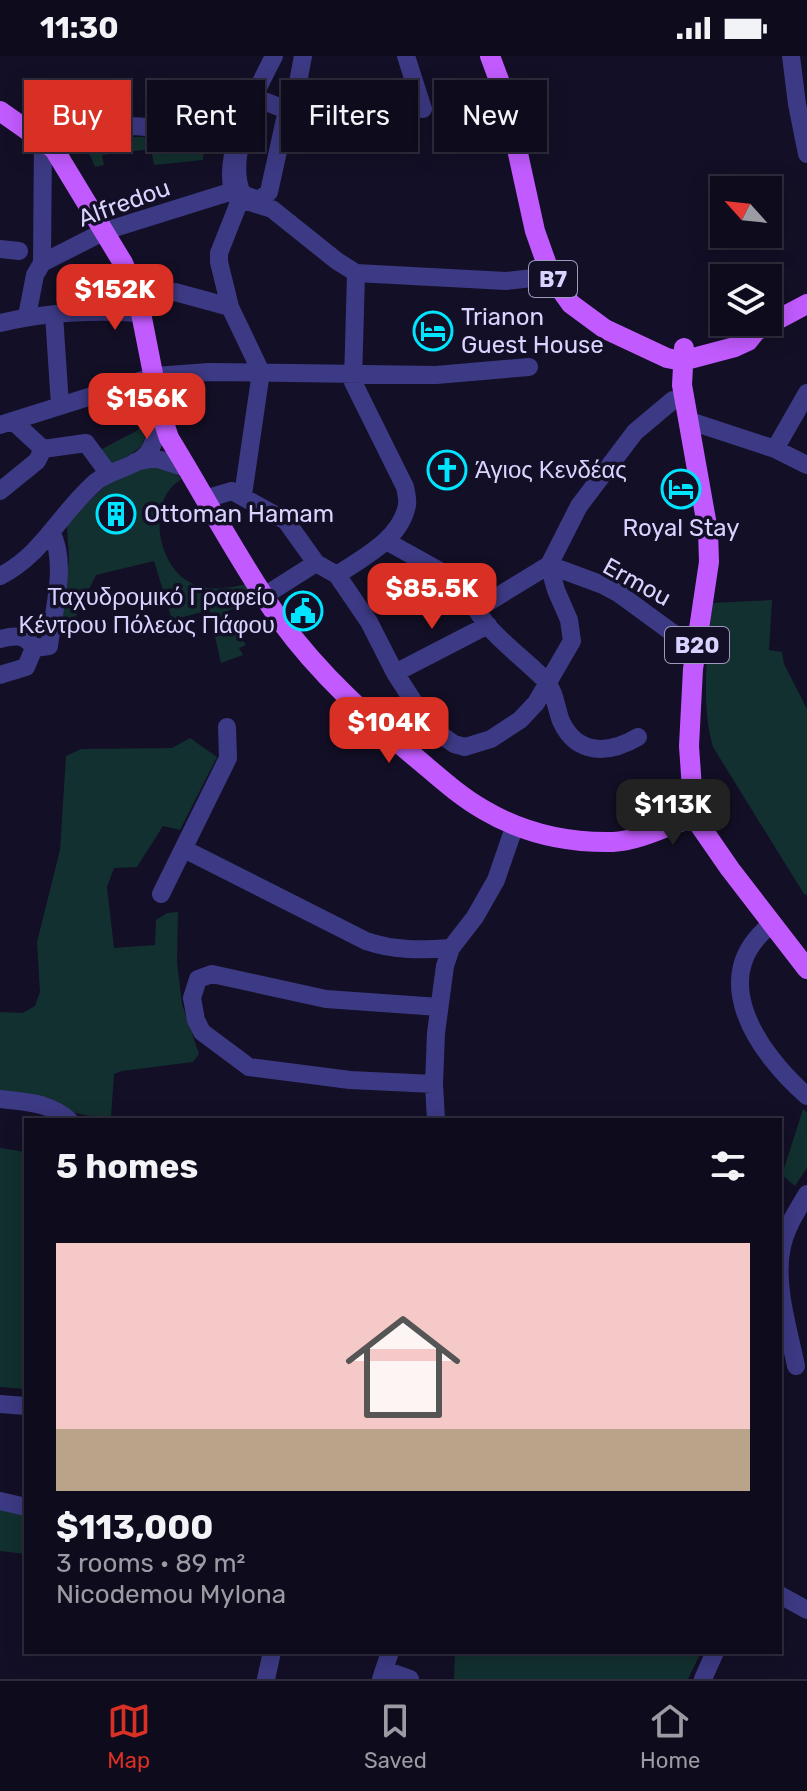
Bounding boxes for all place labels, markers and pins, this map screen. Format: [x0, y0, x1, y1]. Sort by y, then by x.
pin: $152K [59, 264, 171, 332]
place label: Trianon Guest House [461, 303, 604, 359]
hotel icon: Trianon Guest House [412, 310, 454, 352]
pin: $156K [91, 373, 203, 441]
church icon: Άγιος Κενδέας [426, 449, 468, 491]
place label: Άγιος Κενδέας [475, 456, 627, 484]
hotel icon: Royal Stay [660, 468, 702, 510]
building icon: Ottoman Hamam [95, 493, 137, 535]
place label: Ottoman Hamam [144, 500, 334, 528]
place label: Royal Stay [622, 514, 740, 542]
pin: $85.5K [367, 563, 497, 631]
place label: Ταχυδρομικό Γραφείο Κέντρου Πόλεως Πάφου [18, 583, 275, 639]
public building icon: Ταχυδρομικό Γραφείο Κέντρου Πόλεως Πάφου [282, 590, 324, 632]
pin: $104K [333, 697, 445, 765]
pin: $113K [617, 779, 729, 847]

